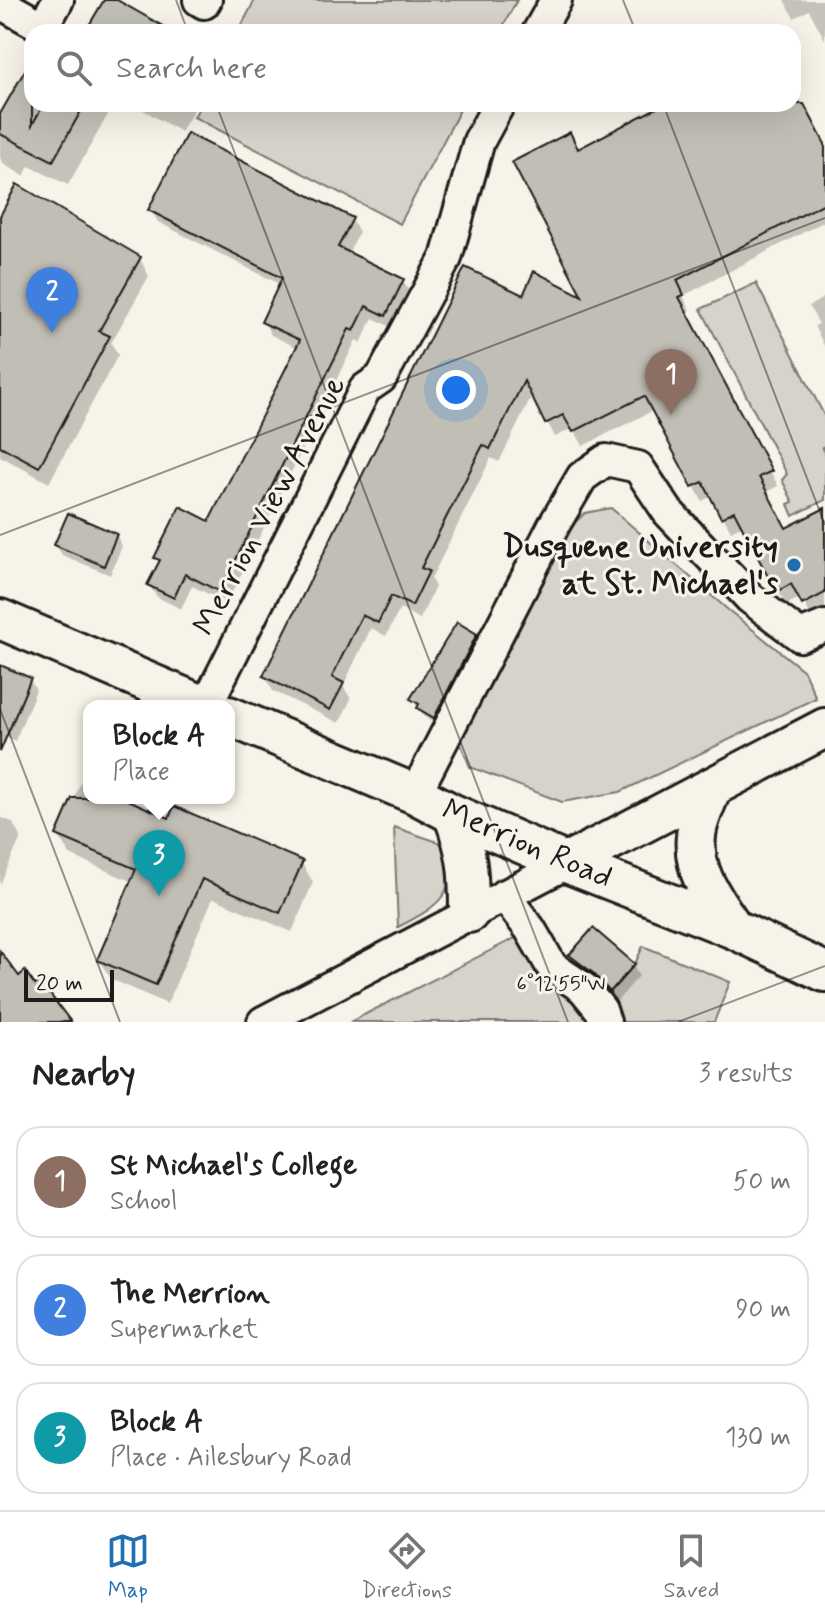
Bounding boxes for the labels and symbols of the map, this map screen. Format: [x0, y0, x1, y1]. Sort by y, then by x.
pin: 2 [26, 267, 78, 333]
pin: 1 [645, 349, 697, 415]
street label: Merrion View Avenue [184, 369, 356, 643]
your location [436, 370, 476, 410]
place label: Dusquene University at St. Michael's [502, 526, 779, 605]
marker: Dusquene University at St. Michael's [785, 556, 803, 574]
street label: Merrion Road [435, 789, 619, 899]
pin: 3 [133, 830, 185, 896]
scale bar [24, 966, 114, 1002]
text: 6°12'55"W [517, 971, 605, 998]

